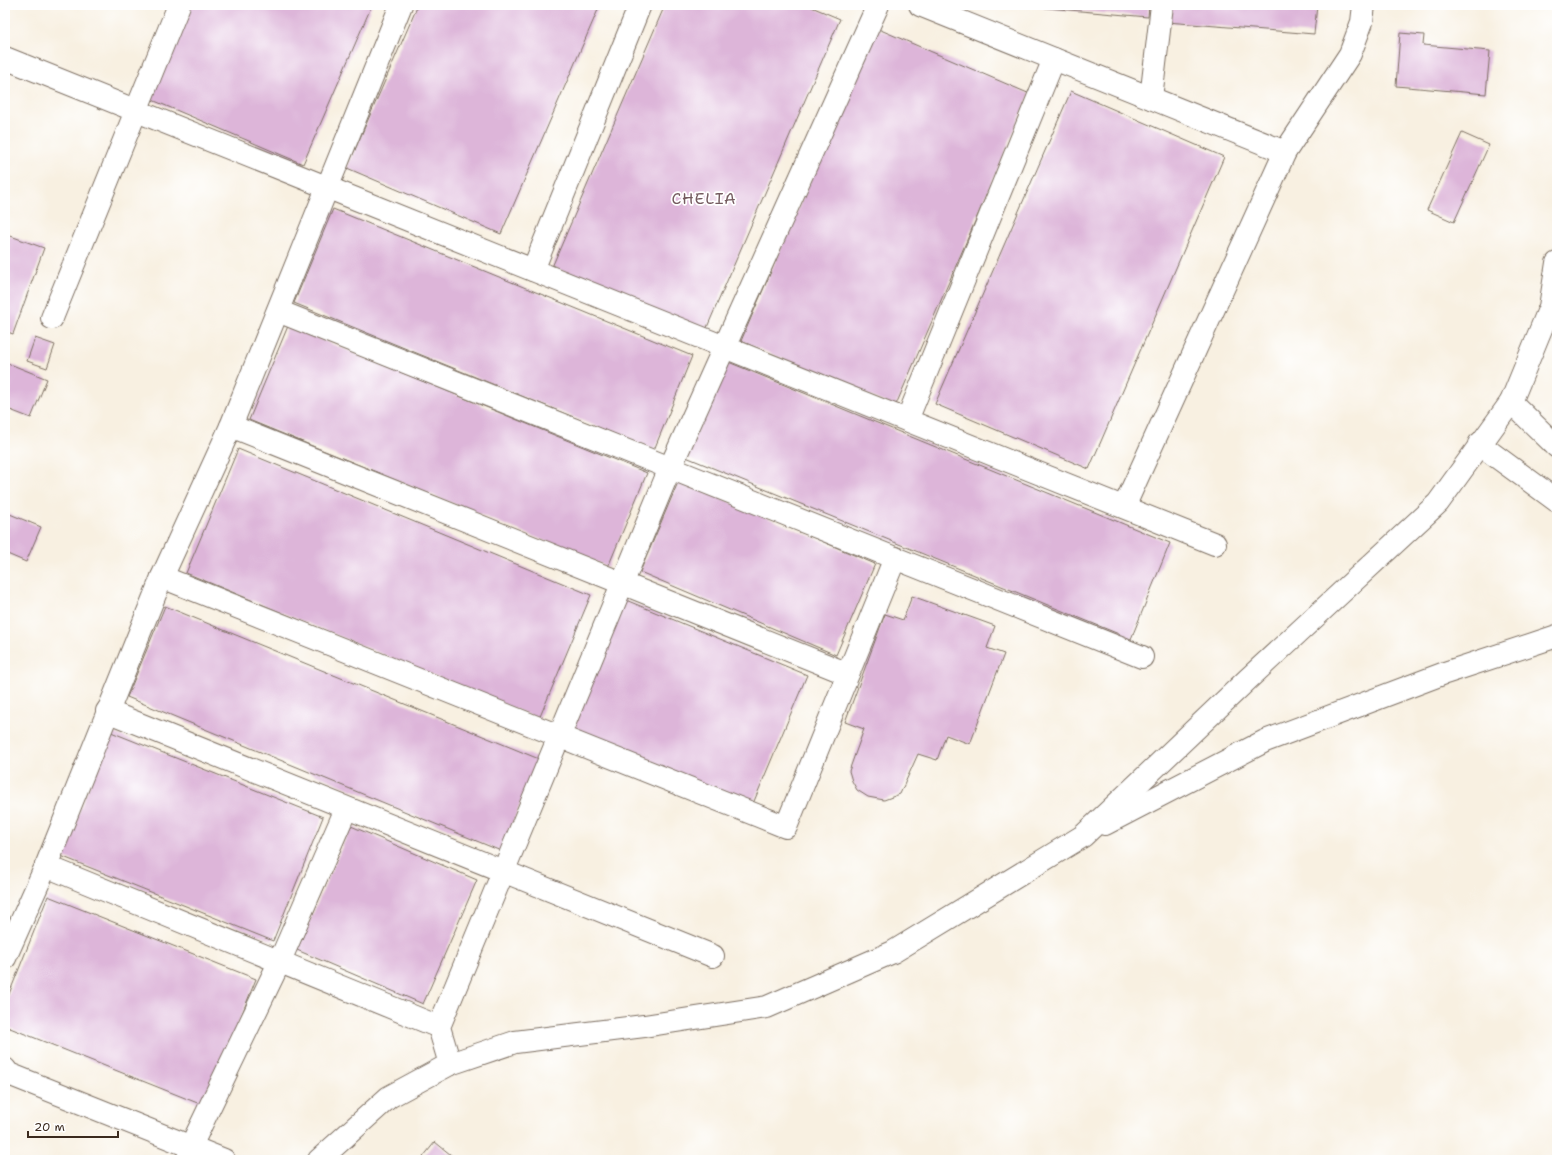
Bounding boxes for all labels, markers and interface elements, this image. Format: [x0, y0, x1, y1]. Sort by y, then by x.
district label: CHELIA [671, 188, 737, 209]
scale bar [28, 1113, 118, 1139]
text: 20 m [34, 1119, 65, 1135]

